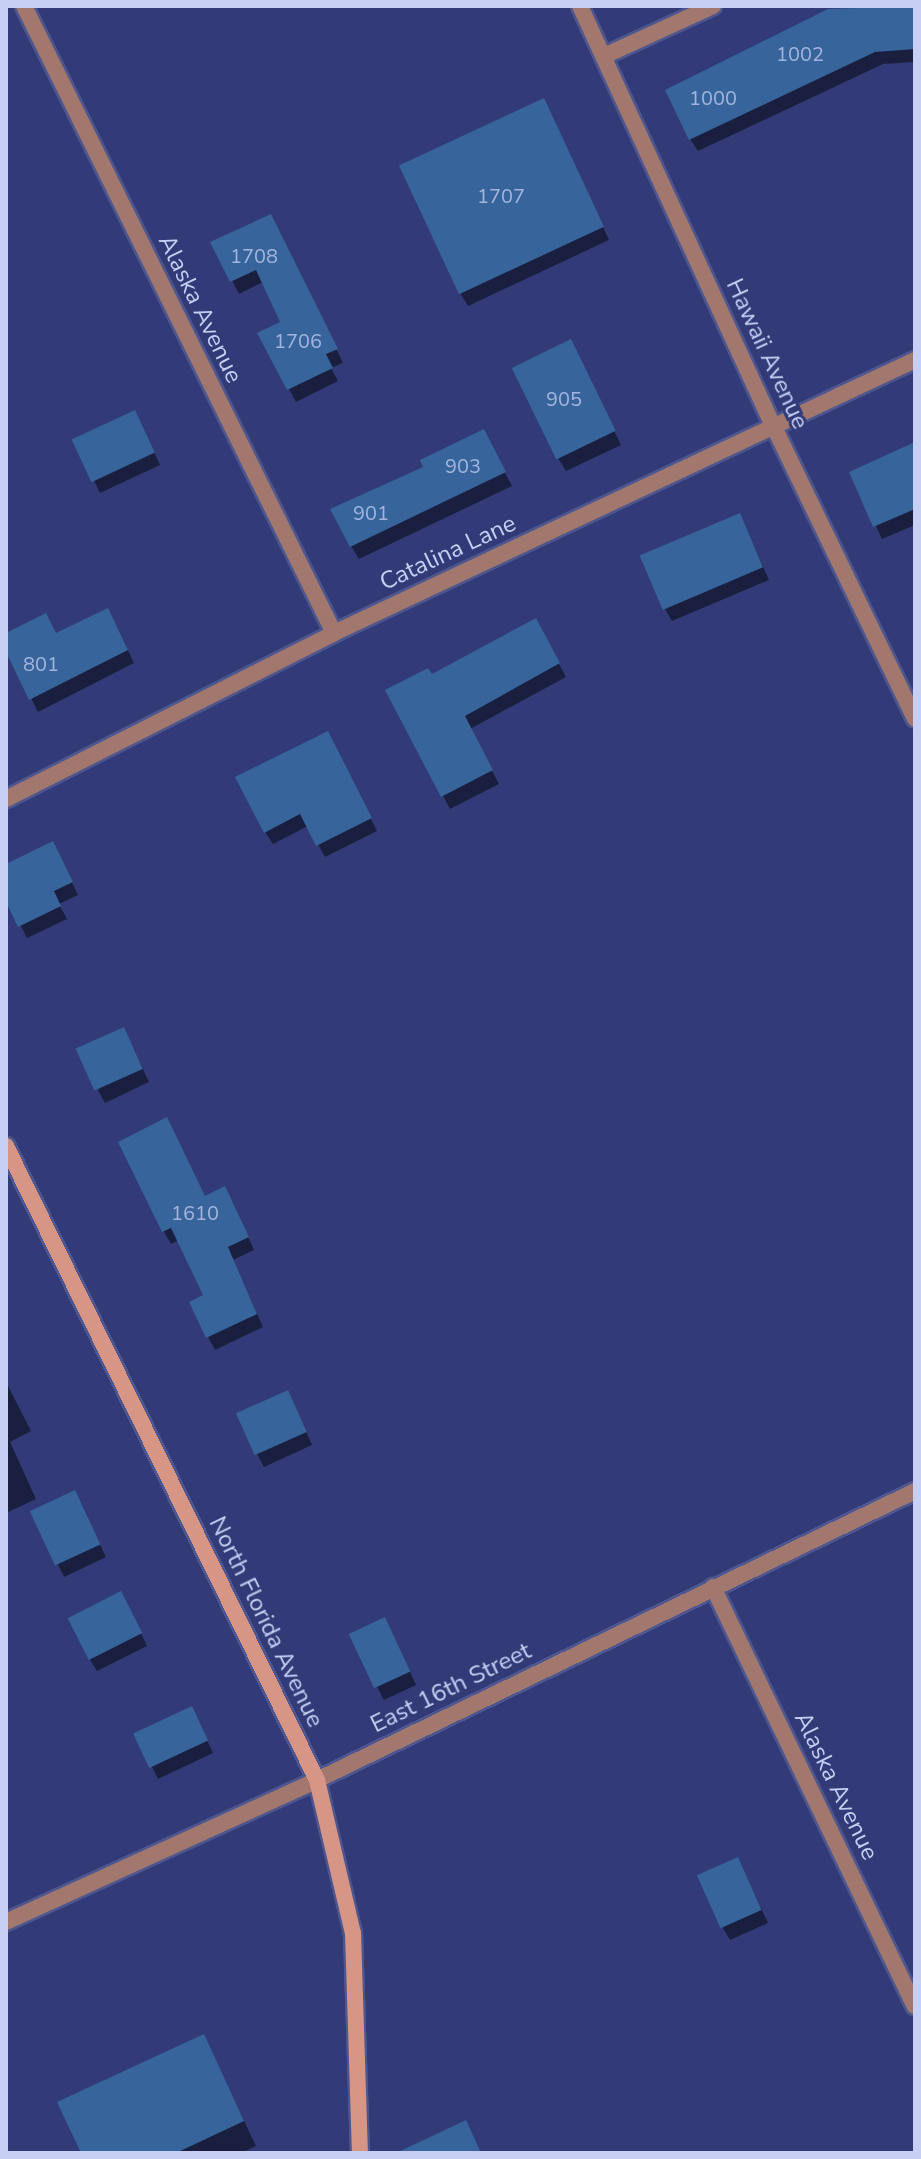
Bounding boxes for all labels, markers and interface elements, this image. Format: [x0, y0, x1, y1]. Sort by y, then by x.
house number: 1002 [776, 42, 824, 66]
house number: 1000 [689, 86, 737, 110]
house number: 1707 [477, 184, 525, 208]
street label: Alaska Avenue [152, 230, 248, 388]
house number: 1708 [230, 244, 278, 268]
street label: Hawaii Avenue [720, 274, 814, 434]
house number: 1706 [274, 329, 322, 353]
house number: 905 [546, 387, 582, 411]
house number: 903 [445, 454, 481, 478]
house number: 901 [353, 501, 389, 525]
street label: Catalina Lane [375, 509, 521, 597]
house number: 801 [23, 652, 59, 676]
house number: 1610 [171, 1201, 219, 1225]
street label: North Florida Avenue [202, 1512, 330, 1732]
street label: East 16th Street [366, 1637, 536, 1739]
street label: Alaska Avenue [788, 1707, 884, 1865]

